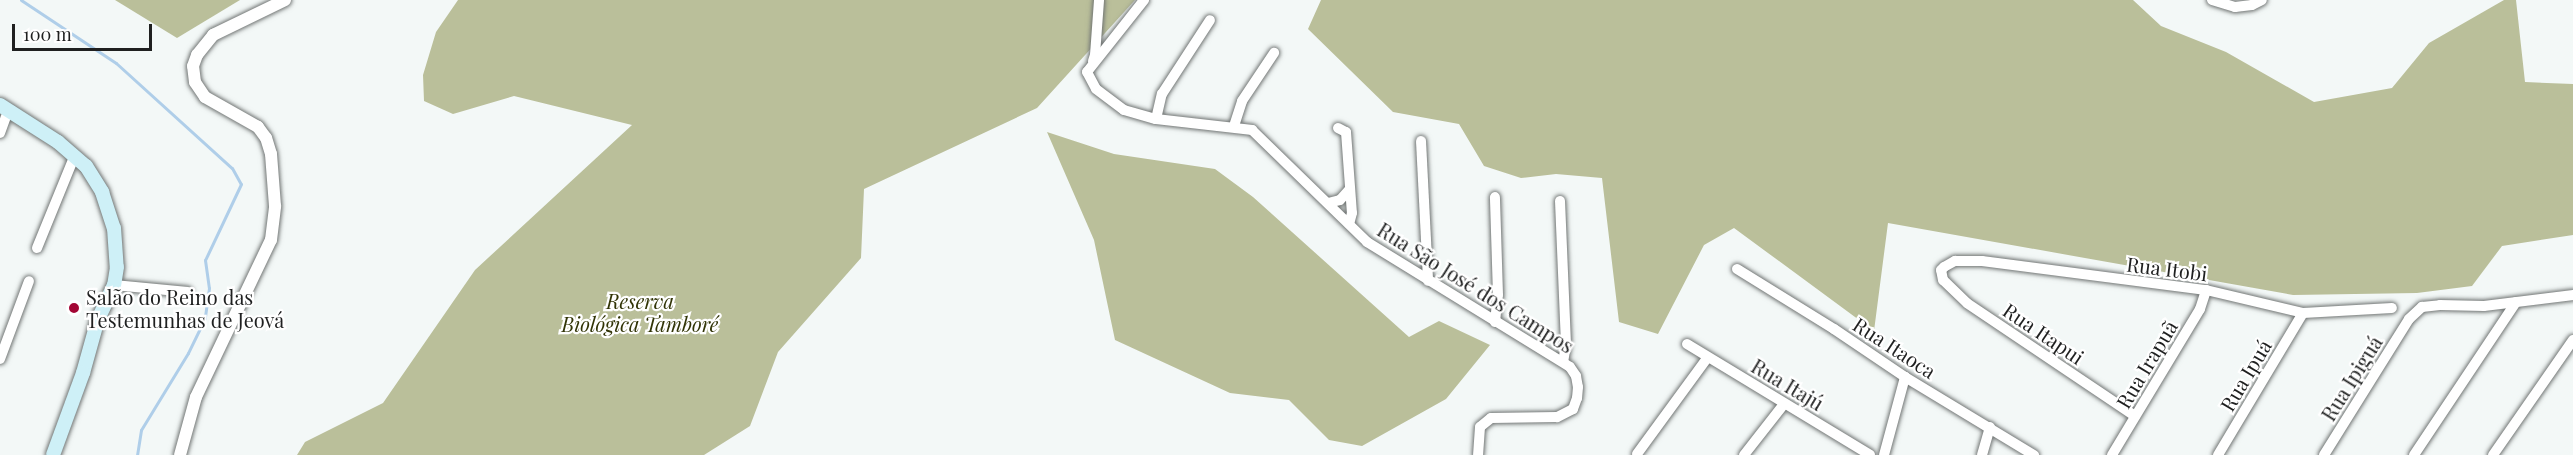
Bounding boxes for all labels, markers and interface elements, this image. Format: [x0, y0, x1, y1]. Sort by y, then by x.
scale bar [15, 12, 154, 50]
text: 100 m [23, 22, 72, 46]
street label: Rua São José dos Campos [1373, 217, 1579, 357]
street label: Rua Itobi [2125, 251, 2209, 285]
place label: Salão do Reino das Testemunhas de Jeová [86, 284, 284, 331]
park label: Reserva Biológica Tamboré [562, 288, 718, 335]
street label: Rua Itapui [1999, 297, 2089, 369]
marker: Salão do Reino das Testemunhas de Jeová [67, 301, 81, 315]
street label: Rua Itaoca [1849, 311, 1941, 383]
street label: Rua Irapuã [2110, 316, 2182, 412]
street label: Rua Ipiguá [2315, 331, 2387, 425]
street label: Rua Ipuá [2214, 335, 2276, 415]
street label: Rua Itajú [1747, 353, 1829, 415]

